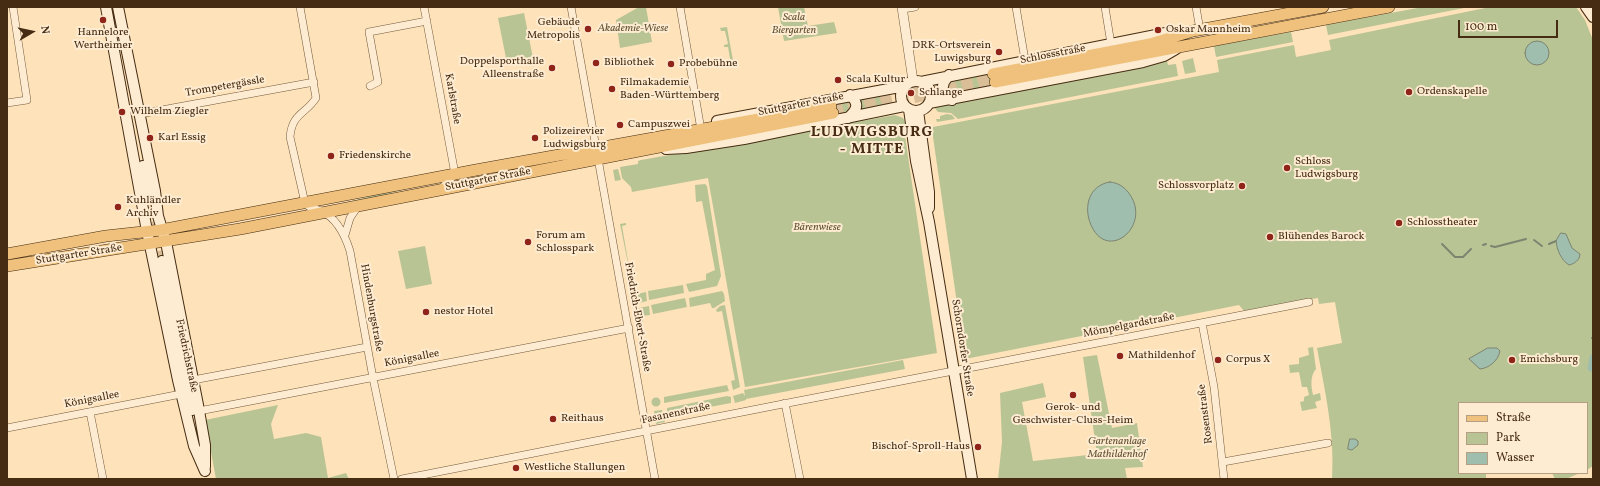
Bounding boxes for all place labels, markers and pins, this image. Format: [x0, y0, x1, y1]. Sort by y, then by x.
marker: Hannelore Wertheimer [98, 15, 108, 25]
place label: Gebäude Metropolis [527, 16, 580, 42]
place label: Oskar Mannheim [1166, 23, 1251, 37]
marker: Gebäude Metropolis [583, 24, 593, 34]
marker: Oskar Mannheim [1153, 25, 1163, 35]
place label: Hannelore Wertheimer [74, 26, 132, 52]
place label: DRK-Ortsverein Luwigsburg [912, 39, 991, 65]
marker: DRK-Ortsverein Luwigsburg [994, 47, 1004, 57]
place label: Doppelsporthalle Alleenstraße [460, 55, 544, 81]
place label: Bibliothek [604, 56, 654, 70]
place label: Probebühne [679, 57, 738, 71]
marker: Bibliothek [591, 58, 601, 68]
marker: Probebühne [666, 59, 676, 69]
marker: Doppelsporthalle Alleenstraße [547, 63, 557, 73]
place label: Scala Kultur [846, 73, 905, 87]
marker: Scala Kultur [833, 75, 843, 85]
place label: Filmakademie Baden-Württemberg [620, 76, 719, 102]
marker: Filmakademie Baden-Württemberg [607, 84, 617, 94]
place label: Ordenskapelle [1417, 85, 1487, 99]
place label: Schlange [919, 86, 962, 100]
marker: Ordenskapelle [1404, 87, 1414, 97]
marker: Schlange [906, 88, 916, 98]
place label: Wilhelm Ziegler [130, 105, 208, 119]
marker: Wilhelm Ziegler [117, 107, 127, 117]
place label: Campuszwei [628, 118, 690, 132]
marker: Campuszwei [615, 120, 625, 130]
place label: Polizeirevier Ludwigsburg [543, 125, 606, 151]
place label: Karl Essig [158, 131, 206, 145]
marker: Karl Essig [145, 133, 155, 143]
marker: Polizeirevier Ludwigsburg [530, 133, 540, 143]
place label: Friedenskirche [339, 149, 411, 163]
marker: Friedenskirche [326, 151, 336, 161]
place label: Schloss Ludwigsburg [1295, 155, 1358, 181]
marker: Schloss Ludwigsburg [1282, 163, 1292, 173]
place label: Schlossvorplatz [1158, 179, 1234, 193]
marker: Schlossvorplatz [1237, 181, 1247, 191]
place label: Kuhländler Archiv [126, 194, 181, 220]
marker: Kuhländler Archiv [113, 202, 123, 212]
place label: Schlosstheater [1407, 216, 1477, 230]
marker: Schlosstheater [1394, 218, 1404, 228]
place label: Forum am Schlosspark [536, 229, 594, 255]
place label: Blühendes Barock [1278, 230, 1364, 244]
marker: Blühendes Barock [1265, 232, 1275, 242]
marker: Forum am Schlosspark [523, 237, 533, 247]
place label: nestor Hotel [434, 305, 493, 319]
marker: nestor Hotel [421, 307, 431, 317]
place label: Mathildenhof [1128, 349, 1195, 363]
marker: Mathildenhof [1115, 351, 1125, 361]
place label: Corpus X [1226, 353, 1270, 367]
place label: Emichsburg [1520, 353, 1578, 367]
marker: Corpus X [1213, 355, 1223, 365]
marker: Emichsburg [1507, 355, 1517, 365]
marker: Gerok- und Geschwister-Cluss-Heim [1068, 390, 1078, 400]
place label: Gerok- und Geschwister-Cluss-Heim [1013, 401, 1133, 427]
place label: Reithaus [561, 412, 604, 426]
marker: Reithaus [548, 414, 558, 424]
place label: Bischof-Sproll-Haus [871, 440, 970, 454]
marker: Bischof-Sproll-Haus [973, 442, 983, 452]
place label: Westliche Stallungen [524, 461, 625, 475]
marker: Westliche Stallungen [511, 463, 521, 473]

